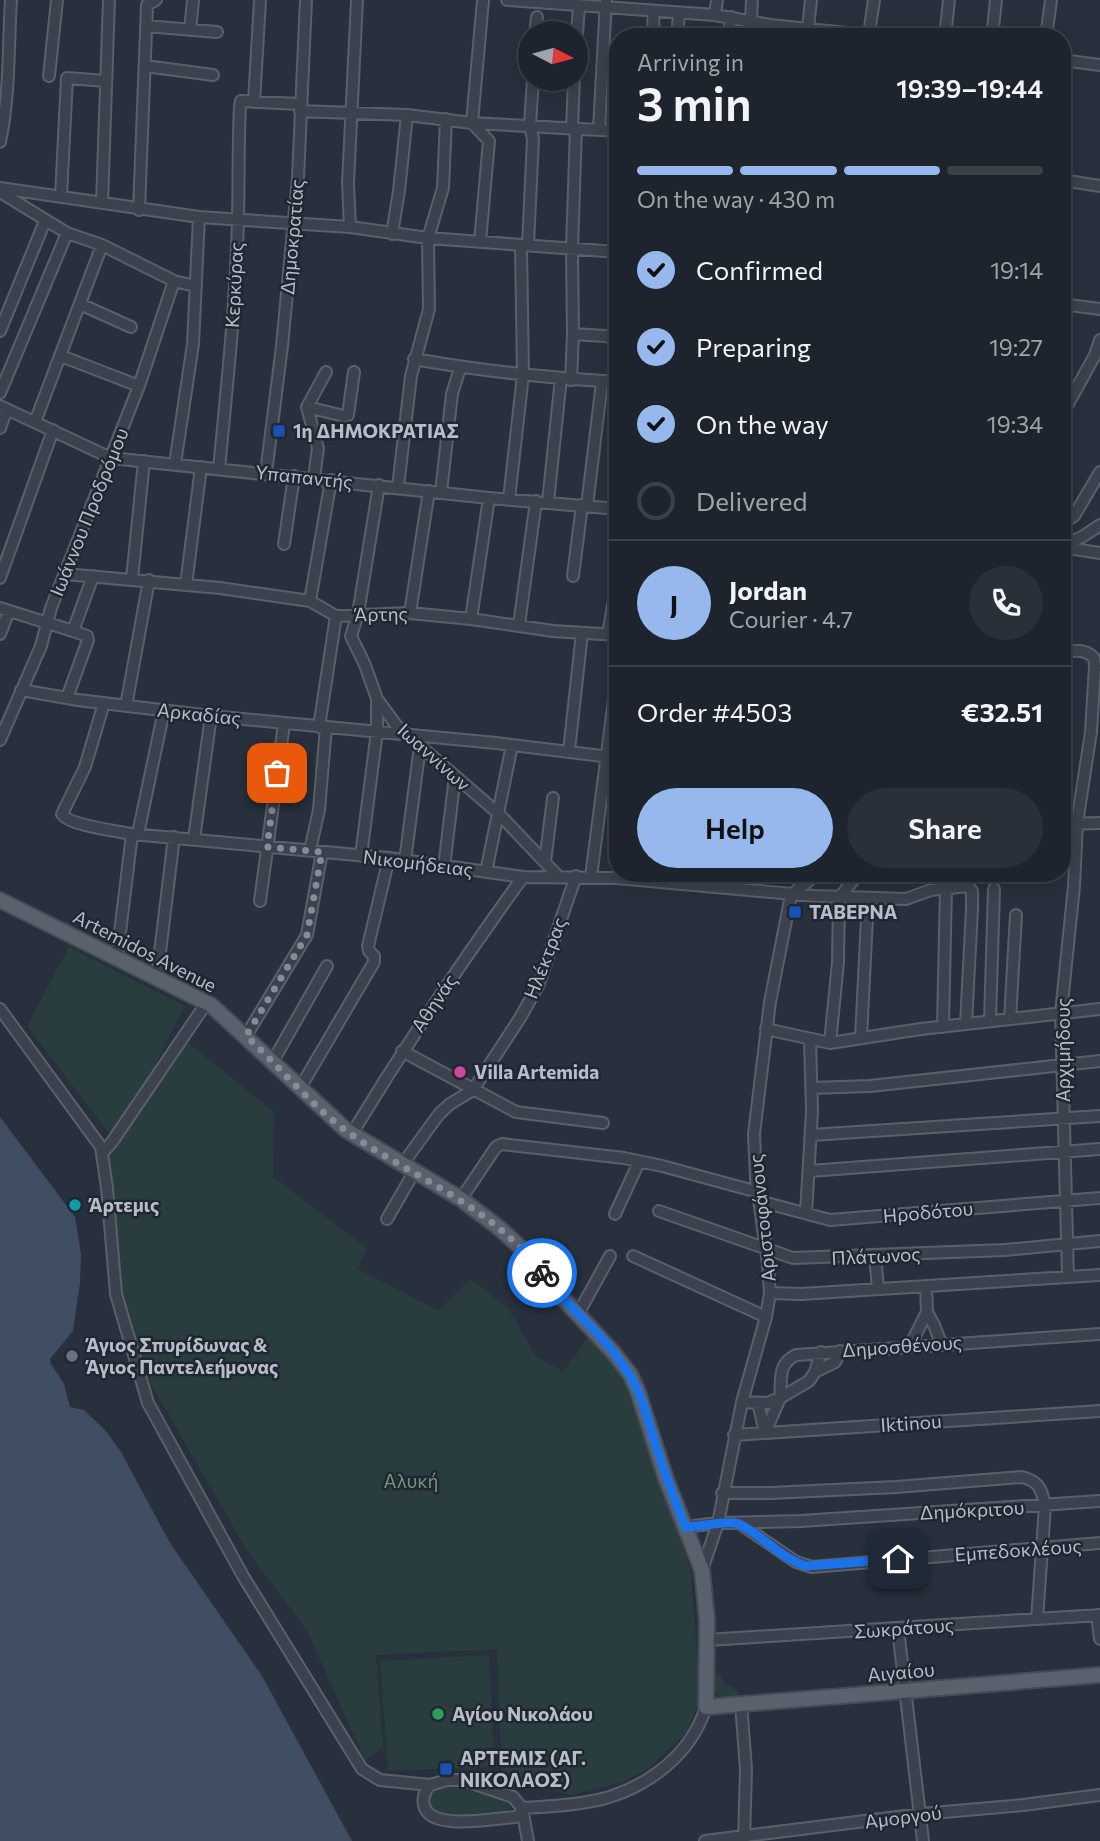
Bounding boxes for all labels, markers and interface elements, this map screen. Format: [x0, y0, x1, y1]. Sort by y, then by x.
north arrow [518, 21, 588, 91]
map controls [518, 21, 588, 91]
text: Arriving in [637, 48, 744, 76]
text: 19:39–19:44 [896, 72, 1043, 103]
text: 3 min [637, 74, 752, 130]
street label: Δημοκρατίας [275, 178, 308, 296]
text: On the way · 430 m [637, 185, 835, 213]
street label: Κερκύρας [220, 241, 247, 328]
icon: check [637, 251, 675, 289]
text: Confirmed [696, 254, 823, 285]
text: 19:14 [990, 256, 1043, 284]
icon: check [637, 328, 675, 366]
text: Preparing [696, 331, 811, 362]
text: 19:27 [989, 333, 1043, 361]
icon: check [637, 405, 675, 443]
text: On the way [696, 408, 829, 439]
text: 19:34 [987, 410, 1043, 438]
place label: 1η ΔΗΜΟΚΡΑΤΙΑΣ [293, 419, 459, 442]
marker: 1η ΔΗΜΟΚΡΑΤΙΑΣ [271, 423, 287, 439]
street label: Ιωάννου Προδρόμου [44, 424, 133, 599]
street label: Υπαπαντής [254, 460, 354, 493]
text: Delivered [696, 485, 807, 516]
button: phone [969, 566, 1043, 640]
text: Jordan [729, 574, 807, 605]
text: J [670, 588, 678, 619]
street label: Άρτης [353, 602, 408, 625]
text: Courier · 4.7 [729, 605, 853, 633]
text: Order #4503 [637, 696, 792, 727]
text: €32.51 [961, 696, 1043, 727]
street label: Αρκαδίας [156, 698, 242, 729]
street label: Ιωαννίνων [393, 718, 476, 795]
pin [247, 743, 307, 803]
icon: bag [258, 754, 296, 792]
button: Help [637, 788, 833, 868]
button: Share [847, 788, 1043, 868]
street label: Νικομήδειας [362, 844, 474, 881]
place label: ΤΑΒΕΡΝΑ [809, 900, 898, 923]
marker: ΤΑΒΕΡΝΑ [787, 904, 803, 920]
street label: Artemidos Avenue [70, 905, 221, 997]
street label: Ηλέκτρας [519, 914, 571, 1002]
street label: Αθηνάς [406, 969, 461, 1036]
street label: Αρχιμήδους [1051, 998, 1074, 1102]
place label: Villa Artemida [474, 1060, 599, 1083]
marker: Villa Artemida [452, 1064, 468, 1080]
street label: Αριστοφάνους [743, 1153, 780, 1283]
place label: Άρτεμις [88, 1193, 159, 1216]
street label: Ηροδότου [882, 1196, 974, 1227]
marker: Άρτεμις [67, 1197, 83, 1213]
courier [507, 1238, 577, 1308]
street label: Πλάτωνος [831, 1242, 921, 1269]
icon: bike [523, 1254, 561, 1292]
street label: Δημοσθένους [841, 1330, 963, 1361]
place label: Άγιος Σπυρίδωνας & Άγιος Παντελεήμονας [85, 1333, 278, 1378]
marker: Άγιος Σπυρίδωνας & Άγιος Παντελεήμονας [64, 1348, 80, 1364]
street label: Iktinou [880, 1409, 942, 1436]
park label: Αλυκή [384, 1469, 438, 1492]
street label: Δημόκριτου [919, 1495, 1025, 1524]
pin [868, 1529, 928, 1589]
street label: Εμπεδοκλέους [954, 1534, 1082, 1565]
icon: home [879, 1540, 917, 1578]
street label: Σωκράτους [853, 1613, 955, 1642]
street label: Αιγαίου [866, 1657, 935, 1686]
place label: Αγίου Νικολάου [452, 1702, 593, 1725]
marker: Αγίου Νικολάου [430, 1706, 446, 1722]
place label: ΑΡΤΕΜΙΣ (ΑΓ. ΝΙΚΟΛΑΟΣ) [460, 1746, 586, 1791]
marker: ΑΡΤΕΜΙΣ (ΑΓ. ΝΙΚΟΛΑΟΣ) [438, 1761, 454, 1777]
street label: Αμοργού [863, 1800, 943, 1833]

